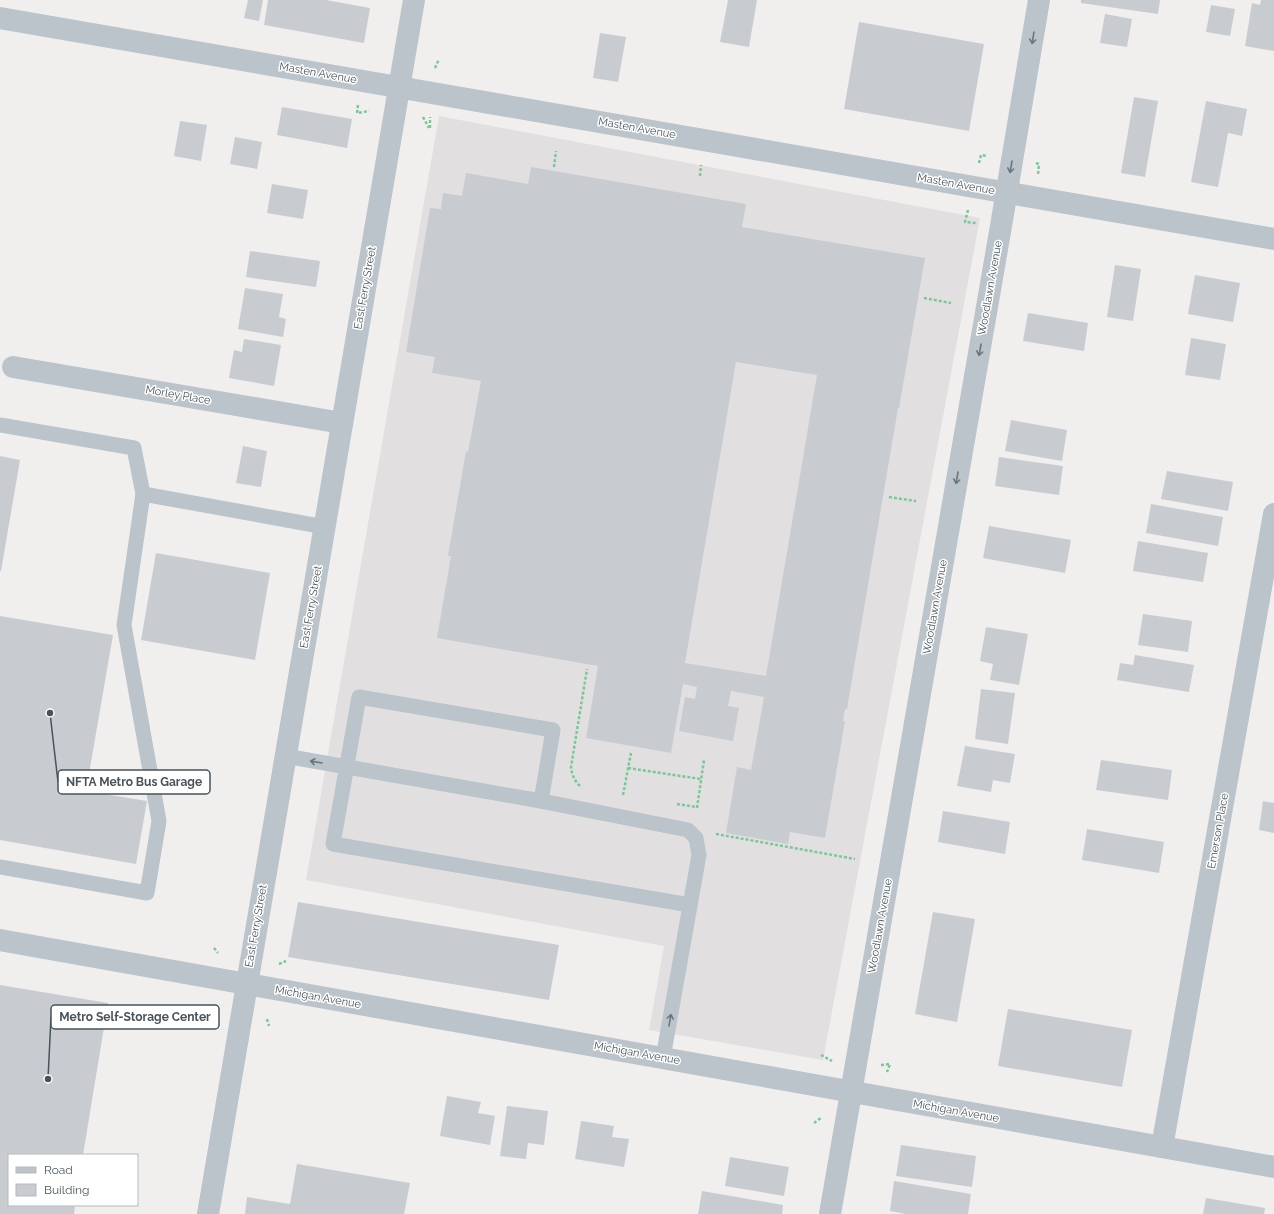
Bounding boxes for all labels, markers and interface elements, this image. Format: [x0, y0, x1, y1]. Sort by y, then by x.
one-way arrow [1029, 32, 1037, 45]
street label: Masten Avenue [278, 60, 358, 86]
street label: Masten Avenue [597, 115, 677, 141]
one-way arrow [1007, 160, 1015, 173]
street label: Masten Avenue [916, 171, 996, 197]
street label: Woodlawn Avenue [975, 239, 1005, 336]
street label: East Ferry Street [351, 245, 379, 330]
one-way arrow [975, 343, 983, 356]
street label: Morley Place [144, 383, 212, 407]
one-way arrow [953, 471, 961, 484]
street label: Woodlawn Avenue [920, 558, 950, 655]
street label: East Ferry Street [297, 564, 325, 649]
one-way arrow [310, 757, 323, 765]
callout: NFTA Metro Bus Garage [58, 770, 210, 794]
text: NFTA Metro Bus Garage [66, 775, 202, 789]
street label: Emerson Place [1205, 792, 1231, 870]
street label: Woodlawn Avenue [865, 877, 895, 974]
street label: East Ferry Street [242, 883, 270, 968]
street label: Michigan Avenue [274, 983, 363, 1011]
callout: Metro Self-Storage Center [51, 1005, 219, 1029]
text: Metro Self-Storage Center [59, 1010, 211, 1024]
one-way arrow [666, 1014, 674, 1027]
street label: Michigan Avenue [593, 1039, 682, 1067]
street label: Michigan Avenue [912, 1097, 1001, 1125]
legend [8, 1154, 138, 1206]
text: Road [44, 1163, 73, 1177]
text: Building [44, 1183, 90, 1197]

